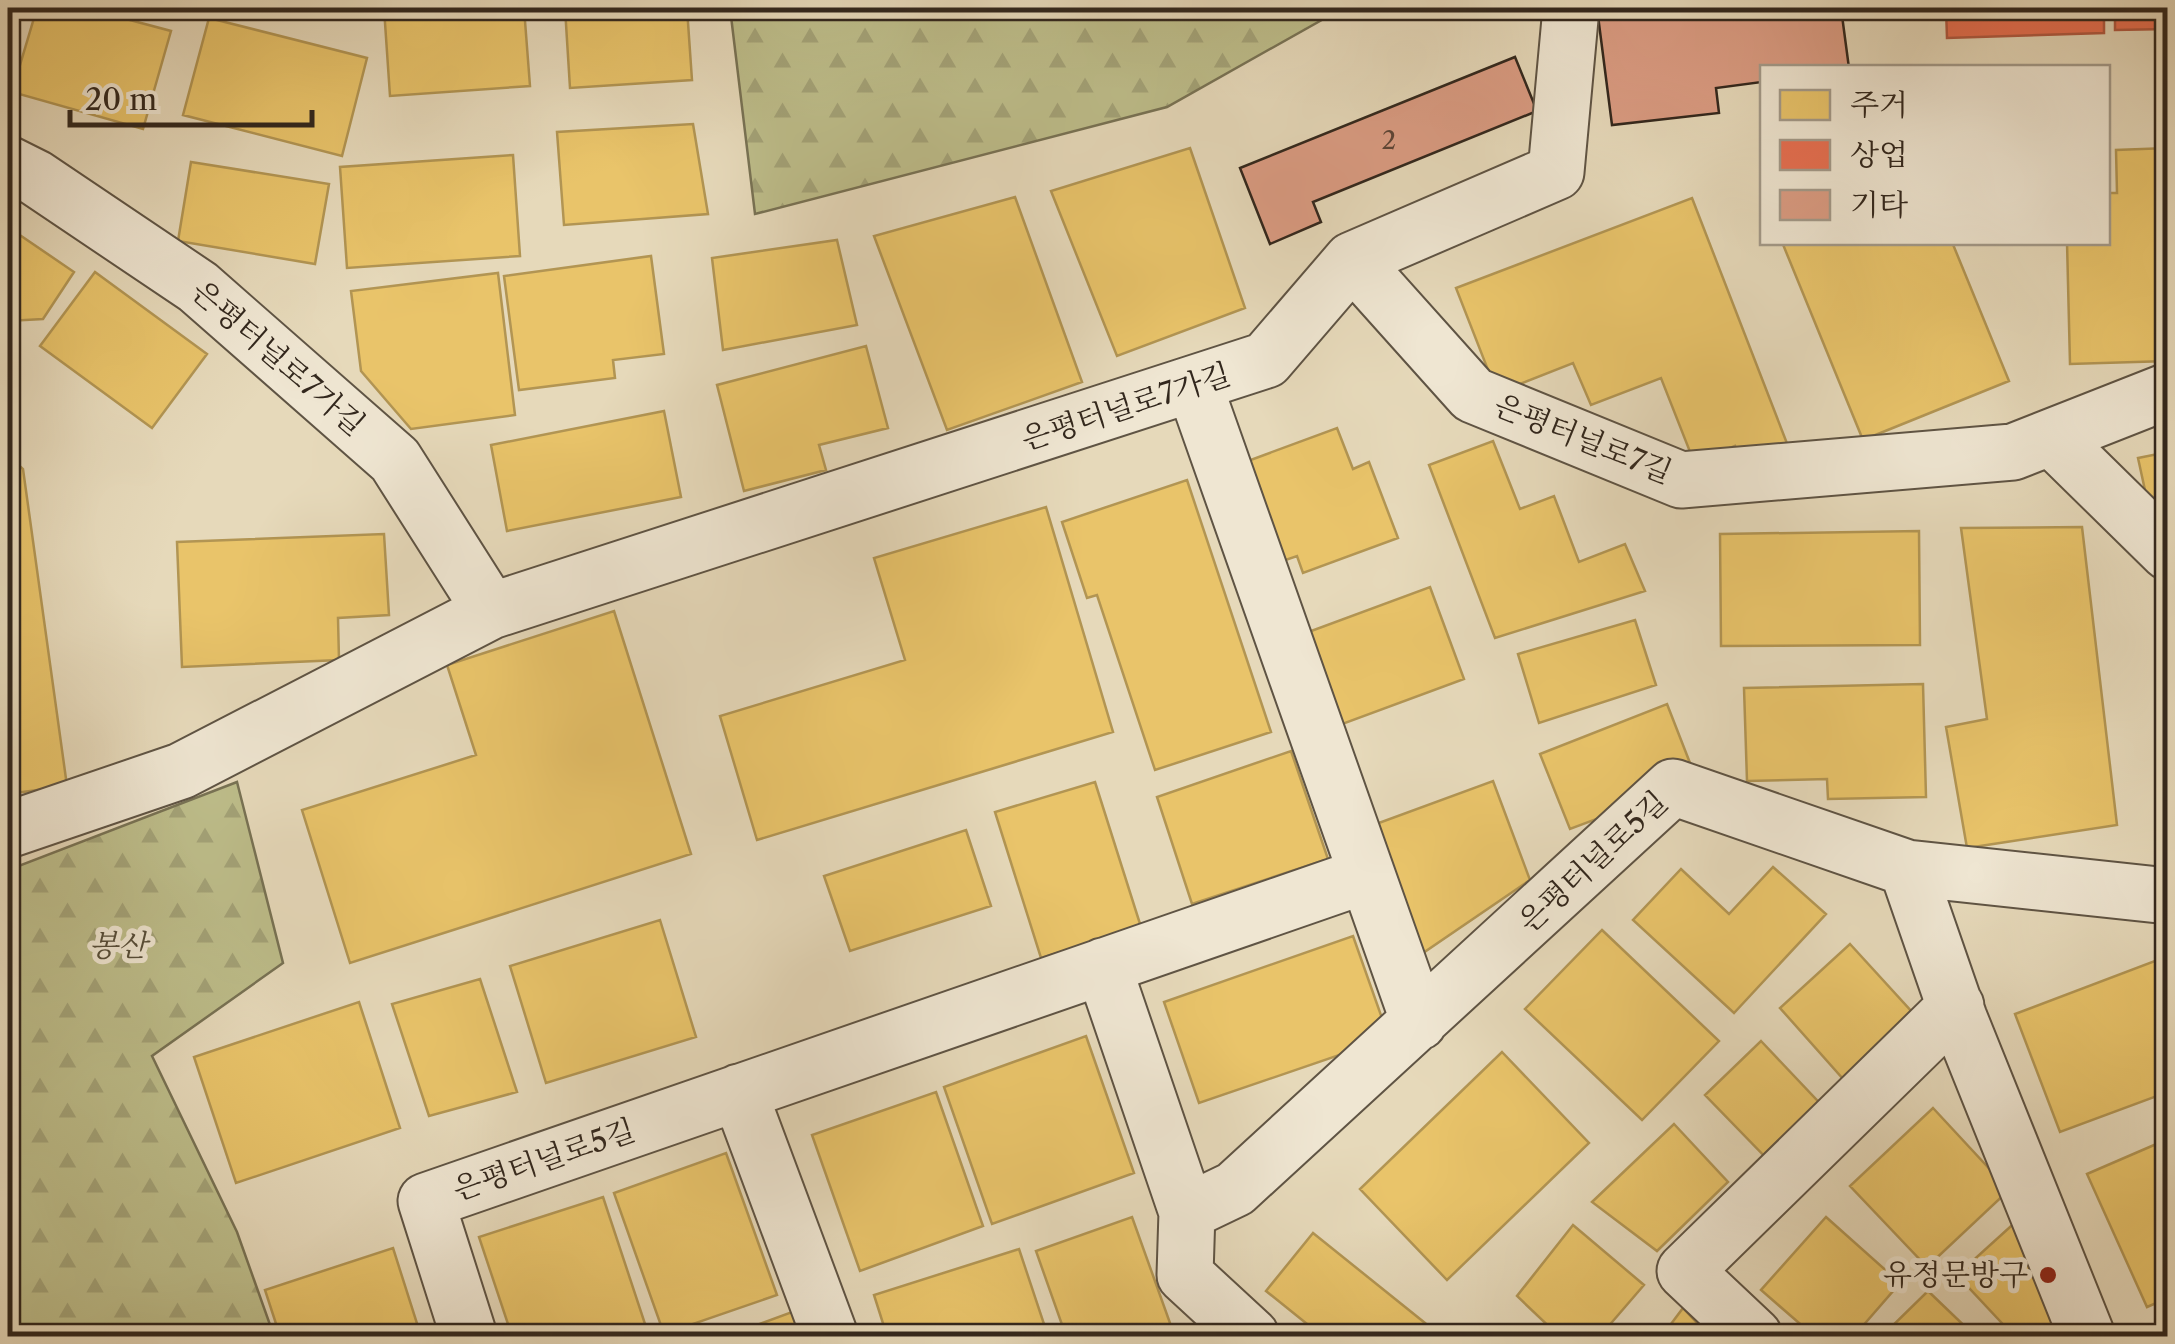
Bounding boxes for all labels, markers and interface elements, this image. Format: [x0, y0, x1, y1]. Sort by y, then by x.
scale bar [70, 65, 312, 127]
legend [1760, 65, 2110, 245]
text: 20 m [85, 81, 157, 118]
text: 주거 [1850, 86, 1908, 123]
house number: 2 [1382, 125, 1396, 156]
text: 상업 [1850, 136, 1908, 173]
text: 기타 [1850, 186, 1908, 223]
street label: 은평터널로7가길 [184, 272, 373, 443]
street label: 은평터널로7가길 [1017, 355, 1235, 458]
street label: 은평터널로7길 [1489, 386, 1678, 491]
street label: 은평터널로5길 [1511, 783, 1675, 940]
park label: 봉산 [89, 927, 151, 964]
street label: 은평터널로5길 [448, 1111, 640, 1208]
place label: 유정문방구 [1883, 1256, 2028, 1293]
marker: 유정문방구 [2037, 1264, 2059, 1286]

